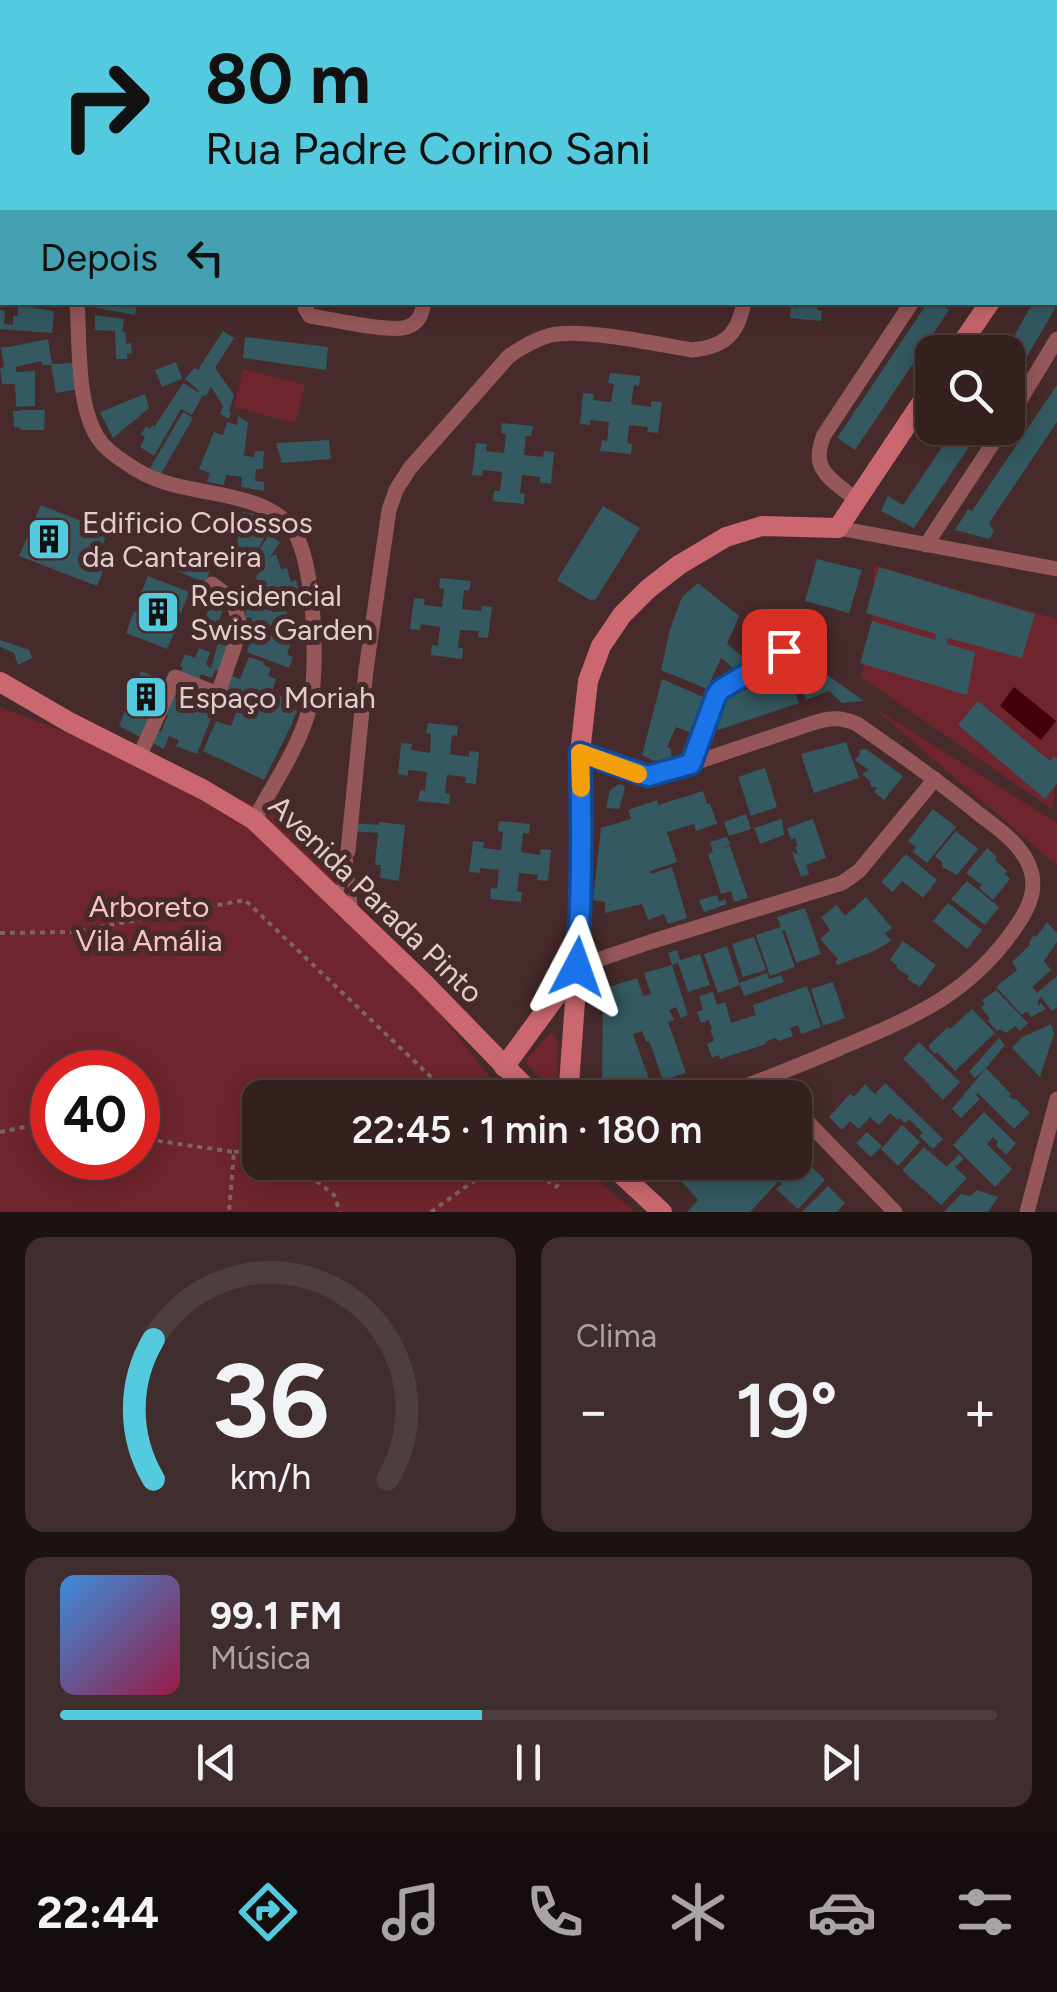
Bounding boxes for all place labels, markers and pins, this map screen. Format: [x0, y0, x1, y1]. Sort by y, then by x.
place label: Edificio Colossos da Cantareira [82, 504, 313, 575]
building icon: Edificio Colossos da Cantareira [26, 516, 72, 562]
place label: Residencial Swiss Garden [190, 577, 373, 648]
building icon: Residencial Swiss Garden [135, 589, 181, 635]
pin [742, 609, 827, 694]
building icon: Espaço Moriah [123, 674, 169, 720]
place label: Espaço Moriah [178, 679, 376, 716]

